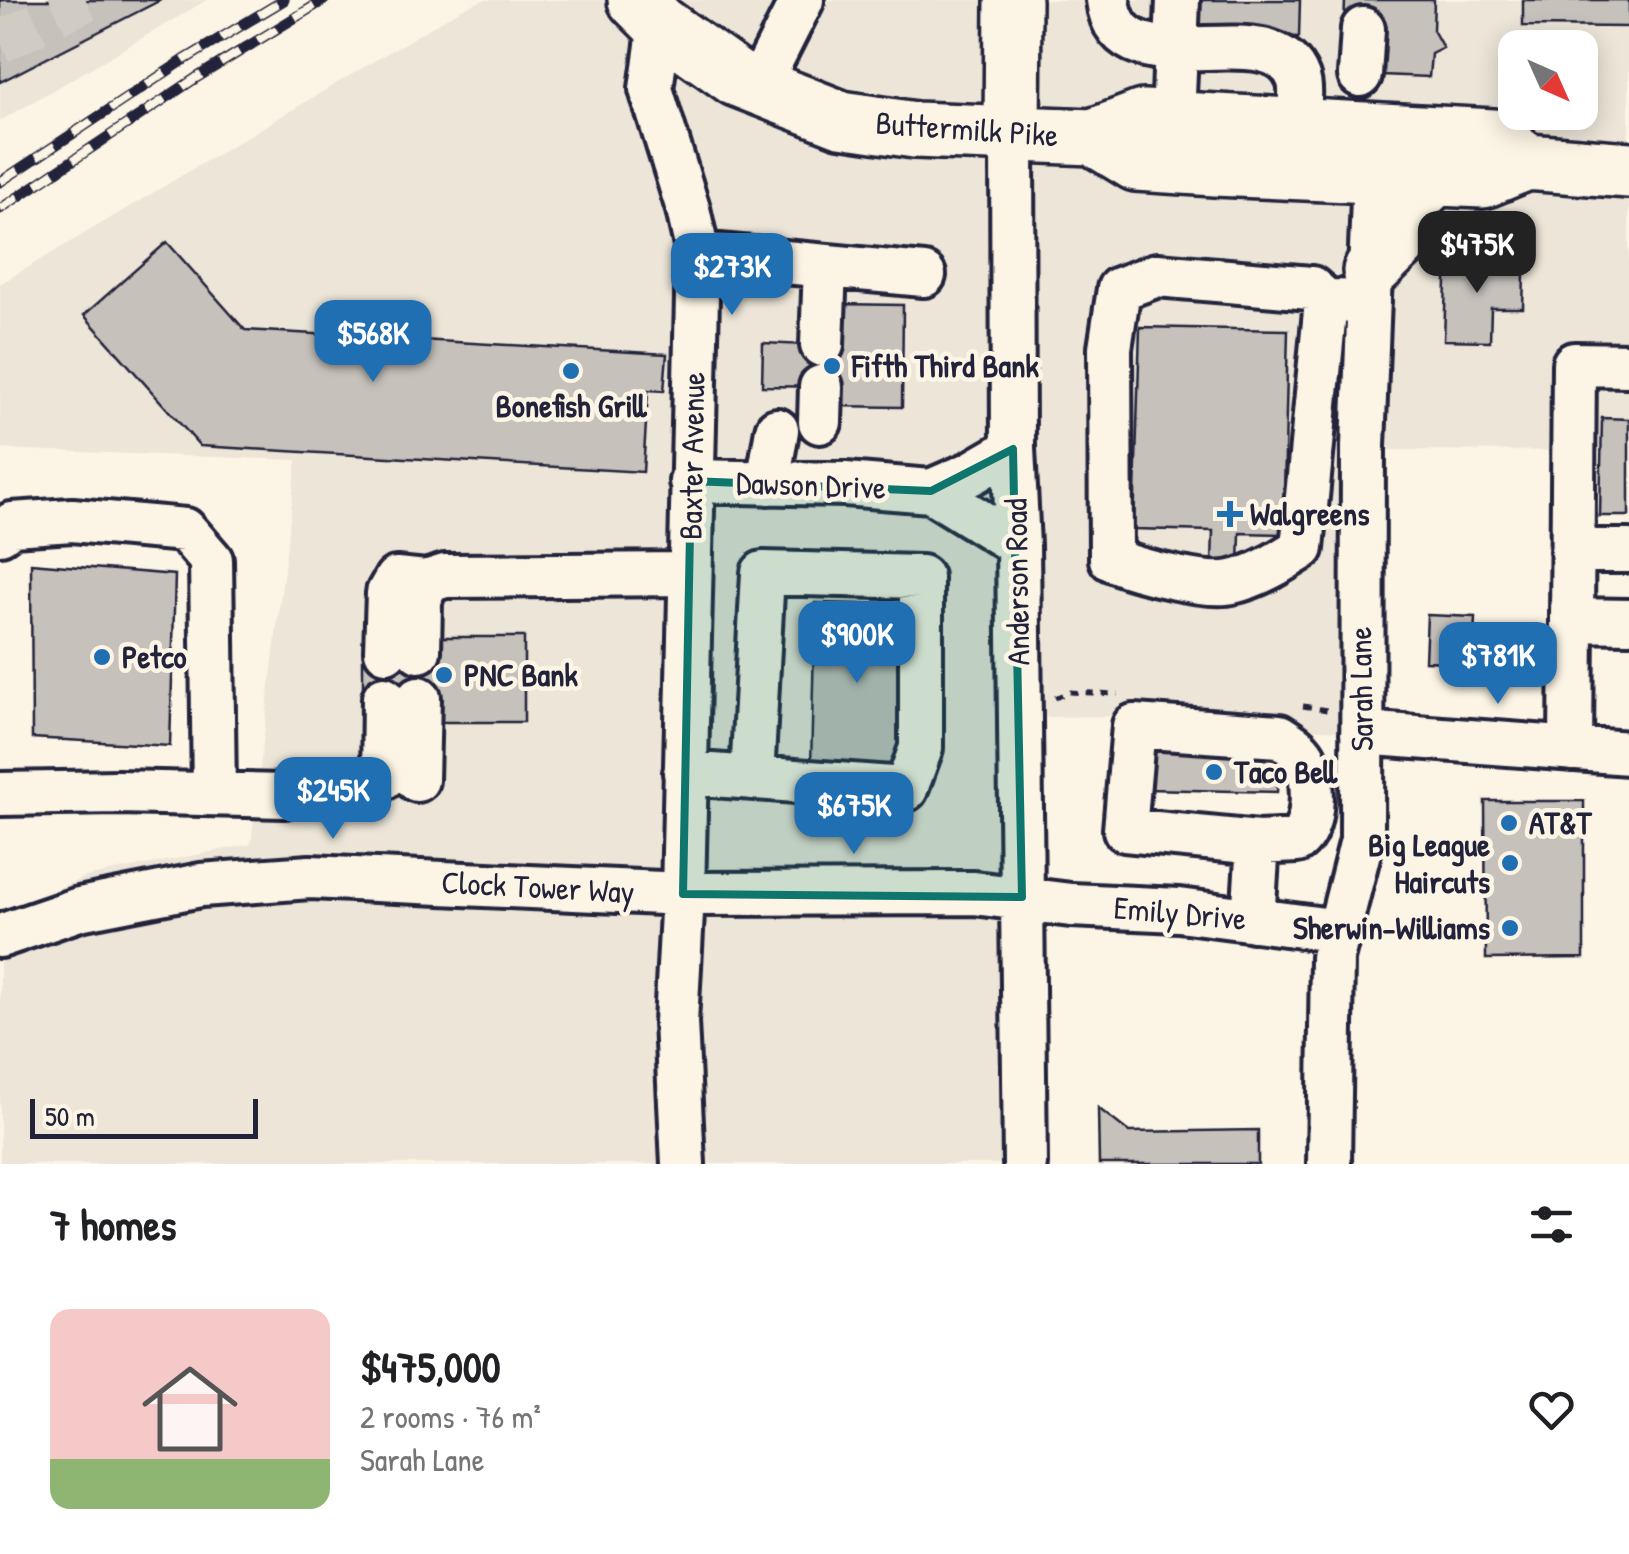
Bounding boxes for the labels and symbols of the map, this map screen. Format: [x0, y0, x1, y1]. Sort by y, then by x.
north arrow [1498, 30, 1598, 130]
street label: Buttermilk Pike [874, 101, 1060, 156]
pin: $475K [1407, 211, 1547, 296]
pin: $273K [662, 233, 802, 318]
pin: $568K [303, 300, 443, 385]
place label: Fifth Third Bank [851, 344, 1039, 387]
marker: Fifth Third Bank [821, 355, 843, 377]
marker: Bonefish Grill [560, 360, 582, 382]
street label: Baxter Avenue [669, 372, 714, 540]
place label: Bonefish Grill [496, 384, 648, 427]
street label: Dawson Drive [735, 460, 887, 509]
place label: Walgreens [1250, 492, 1370, 536]
street label: Anderson Road [994, 498, 1039, 666]
marker: Walgreens [1219, 503, 1241, 525]
pin: $900K [787, 601, 927, 686]
pin: $781K [1428, 622, 1568, 707]
street label: Sarah Lane [1338, 626, 1383, 752]
place label: Petco [122, 635, 187, 678]
marker: Petco [91, 646, 113, 668]
place label: PNC Bank [464, 653, 579, 696]
marker: PNC Bank [433, 664, 455, 686]
place label: Taco Bell [1233, 750, 1338, 793]
pin: $245K [263, 757, 403, 842]
marker: Taco Bell [1203, 761, 1225, 783]
pin: $675K [784, 772, 924, 857]
place label: AT&T [1529, 801, 1593, 844]
marker: AT&T [1498, 812, 1520, 834]
place label: Big League Haircuts [1368, 823, 1490, 903]
marker: Big League Haircuts [1499, 852, 1521, 874]
street label: Clock Tower Way [441, 860, 635, 913]
street label: Emily Drive [1112, 885, 1248, 940]
place label: Sherwin-Williams [1293, 906, 1490, 949]
marker: Sherwin-Williams [1499, 917, 1521, 939]
scale bar [30, 1094, 258, 1138]

